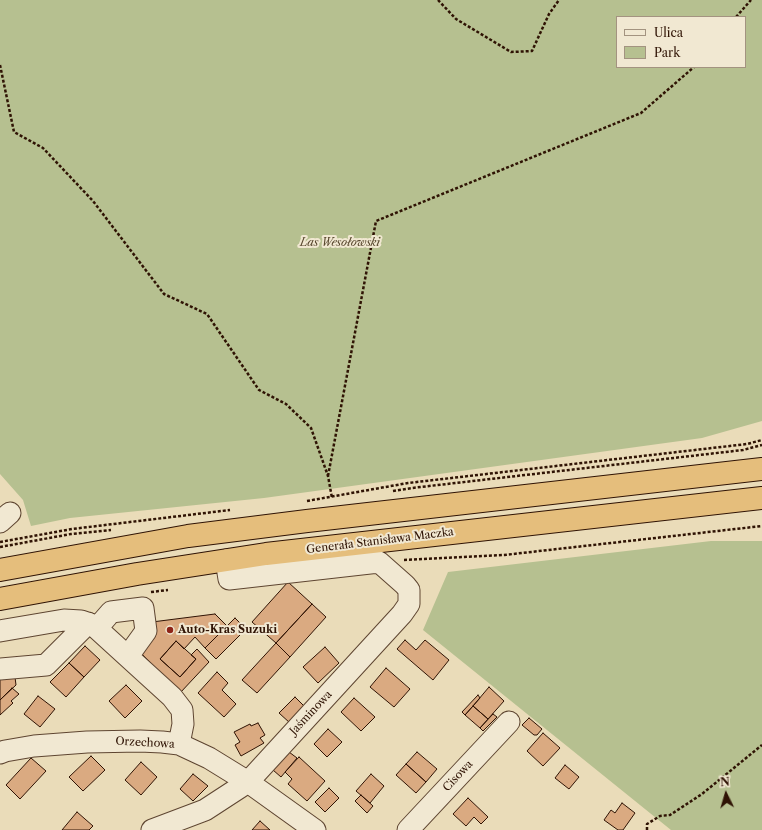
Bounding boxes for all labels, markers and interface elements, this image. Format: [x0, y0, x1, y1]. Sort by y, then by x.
legend [616, 16, 746, 68]
text: Ulica [654, 25, 683, 40]
text: Park [654, 45, 680, 60]
park label: Las Wesołowski [300, 236, 380, 250]
street label: Generała Stanisława Maczka [306, 525, 454, 557]
place label: Auto-Kras Suzuki [178, 623, 277, 637]
marker: Auto-Kras Suzuki [165, 625, 175, 635]
street label: Jaśminowa [287, 688, 335, 738]
street label: Orzechowa [115, 735, 175, 751]
street label: Cisowa [440, 758, 476, 794]
north arrow [706, 774, 746, 814]
text: N [720, 775, 730, 789]

